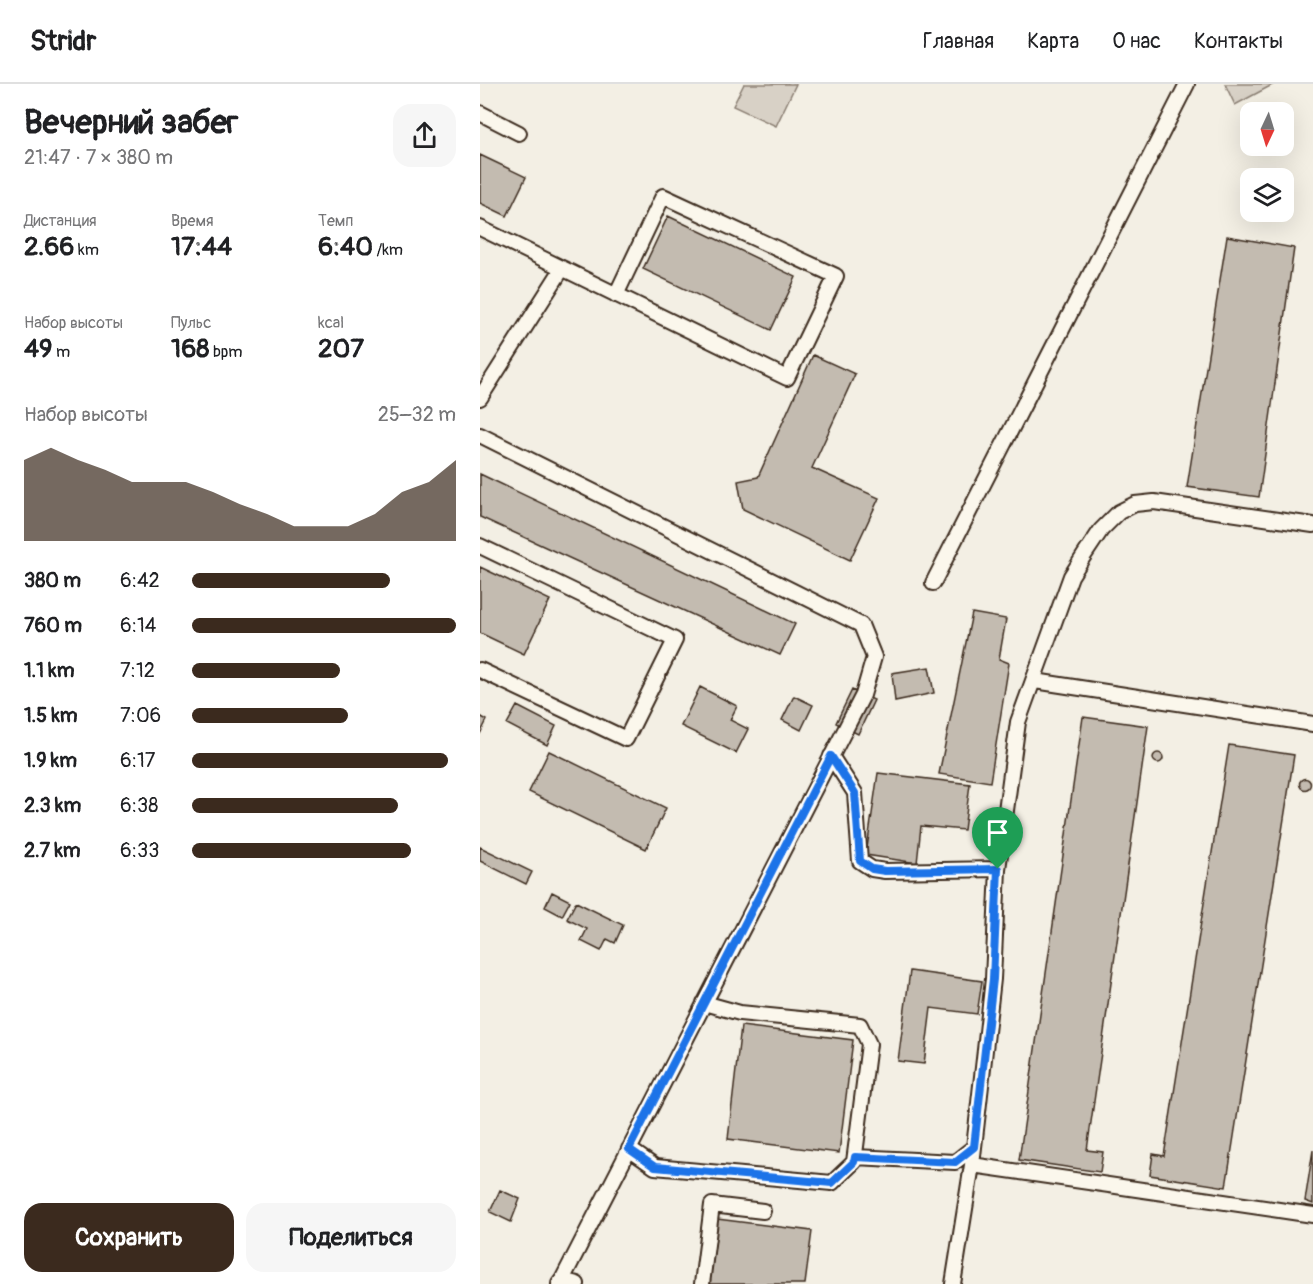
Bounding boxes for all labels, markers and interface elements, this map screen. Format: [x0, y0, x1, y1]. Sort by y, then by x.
text: Stridr [30, 24, 96, 59]
text: Главная [923, 28, 994, 55]
text: Карта [1027, 28, 1079, 55]
text: О нас [1112, 28, 1161, 55]
text: Контакты [1194, 28, 1283, 55]
text: Вечерний забег [24, 102, 238, 143]
north arrow [1240, 102, 1294, 156]
map controls [1240, 102, 1294, 222]
button: share [393, 104, 456, 167]
text: 21:47 · 7 × 380 m [24, 145, 173, 170]
button: layers [1240, 168, 1294, 222]
text: Дистанция [24, 211, 97, 231]
text: Время [171, 211, 214, 231]
text: Темп [318, 211, 353, 231]
text: 2.66 [24, 231, 75, 263]
text: 17:44 [171, 231, 232, 263]
text: 6:40 [318, 231, 373, 263]
text: km [75, 240, 99, 260]
text: /km [373, 240, 403, 260]
text: Набор высоты [24, 313, 123, 333]
text: Пульс [171, 313, 211, 333]
text: kcal [318, 313, 344, 333]
text: 49 [24, 333, 52, 365]
text: 168 [171, 333, 209, 365]
text: 207 [318, 333, 364, 365]
text: m [52, 342, 70, 362]
text: bpm [209, 342, 243, 362]
text: Набор высоты [24, 402, 148, 427]
text: 25–32 m [378, 402, 456, 427]
text: 380 m [24, 568, 81, 593]
text: 6:42 [120, 568, 160, 593]
text: 760 m [24, 613, 82, 638]
text: 6:14 [120, 613, 156, 638]
text: 1.1 km [24, 658, 74, 683]
text: 7:12 [120, 658, 155, 683]
text: 1.5 km [24, 703, 77, 728]
text: 7:06 [120, 703, 161, 728]
text: 1.9 km [24, 748, 77, 773]
text: 6:17 [120, 748, 155, 773]
text: 2.3 km [24, 793, 81, 818]
text: 6:38 [120, 793, 158, 818]
pin [972, 807, 1023, 869]
icon: arrive [981, 816, 1014, 849]
text: 2.7 km [24, 838, 81, 863]
text: 6:33 [120, 838, 159, 863]
button: Сохранить [24, 1203, 234, 1272]
button: Поделиться [246, 1203, 456, 1272]

